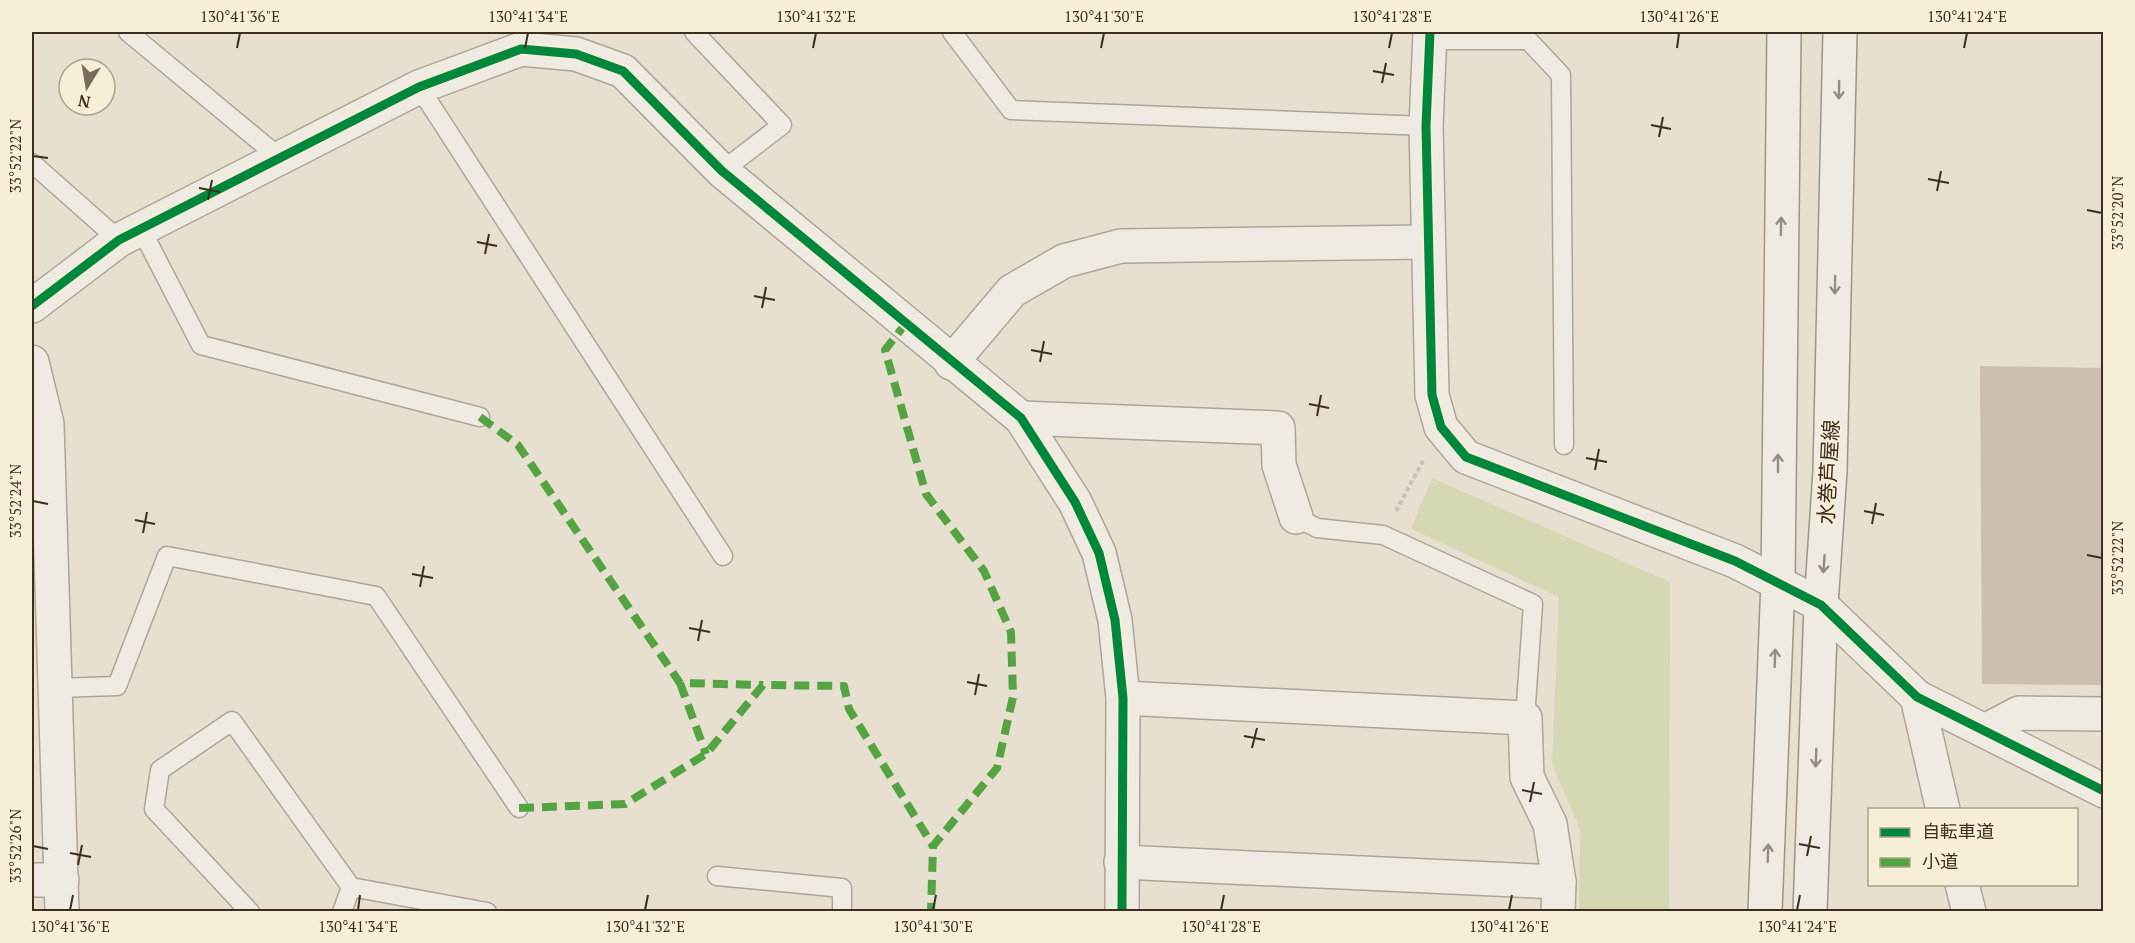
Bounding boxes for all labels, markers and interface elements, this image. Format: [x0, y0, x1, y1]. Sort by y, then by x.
text: 130°41'36"E [200, 6, 280, 26]
text: 130°41'34"E [488, 6, 568, 26]
text: 130°41'32"E [776, 6, 856, 26]
text: 130°41'30"E [1064, 6, 1144, 26]
text: 130°41'28"E [1352, 6, 1432, 26]
text: 130°41'26"E [1639, 6, 1719, 26]
text: 130°41'24"E [1927, 6, 2007, 26]
north arrow [57, 57, 117, 117]
one-way arrow [1833, 79, 1845, 99]
text: N [76, 90, 92, 114]
text: 33°52'22"N [5, 119, 25, 193]
text: 33°52'20"N [2107, 176, 2127, 250]
one-way arrow [1776, 217, 1787, 237]
one-way arrow [1829, 274, 1840, 294]
street label: 水巻芦屋線 [1811, 419, 1845, 525]
one-way arrow [1772, 454, 1784, 474]
text: 33°52'24"N [5, 464, 25, 538]
text: 33°52'22"N [2107, 521, 2127, 595]
one-way arrow [1818, 553, 1829, 573]
one-way arrow [1769, 649, 1781, 669]
one-way arrow [1810, 748, 1821, 768]
legend [1868, 808, 2078, 886]
text: 33°52'26"N [5, 809, 25, 883]
text: 自転車道 [1922, 819, 1994, 843]
one-way arrow [1762, 844, 1773, 864]
text: 小道 [1922, 849, 1958, 873]
text: 130°41'36"E [30, 916, 110, 936]
text: 130°41'34"E [318, 916, 398, 936]
text: 130°41'32"E [605, 916, 685, 936]
text: 130°41'30"E [893, 916, 973, 936]
text: 130°41'28"E [1181, 916, 1261, 936]
text: 130°41'26"E [1469, 916, 1549, 936]
text: 130°41'24"E [1757, 916, 1837, 936]

